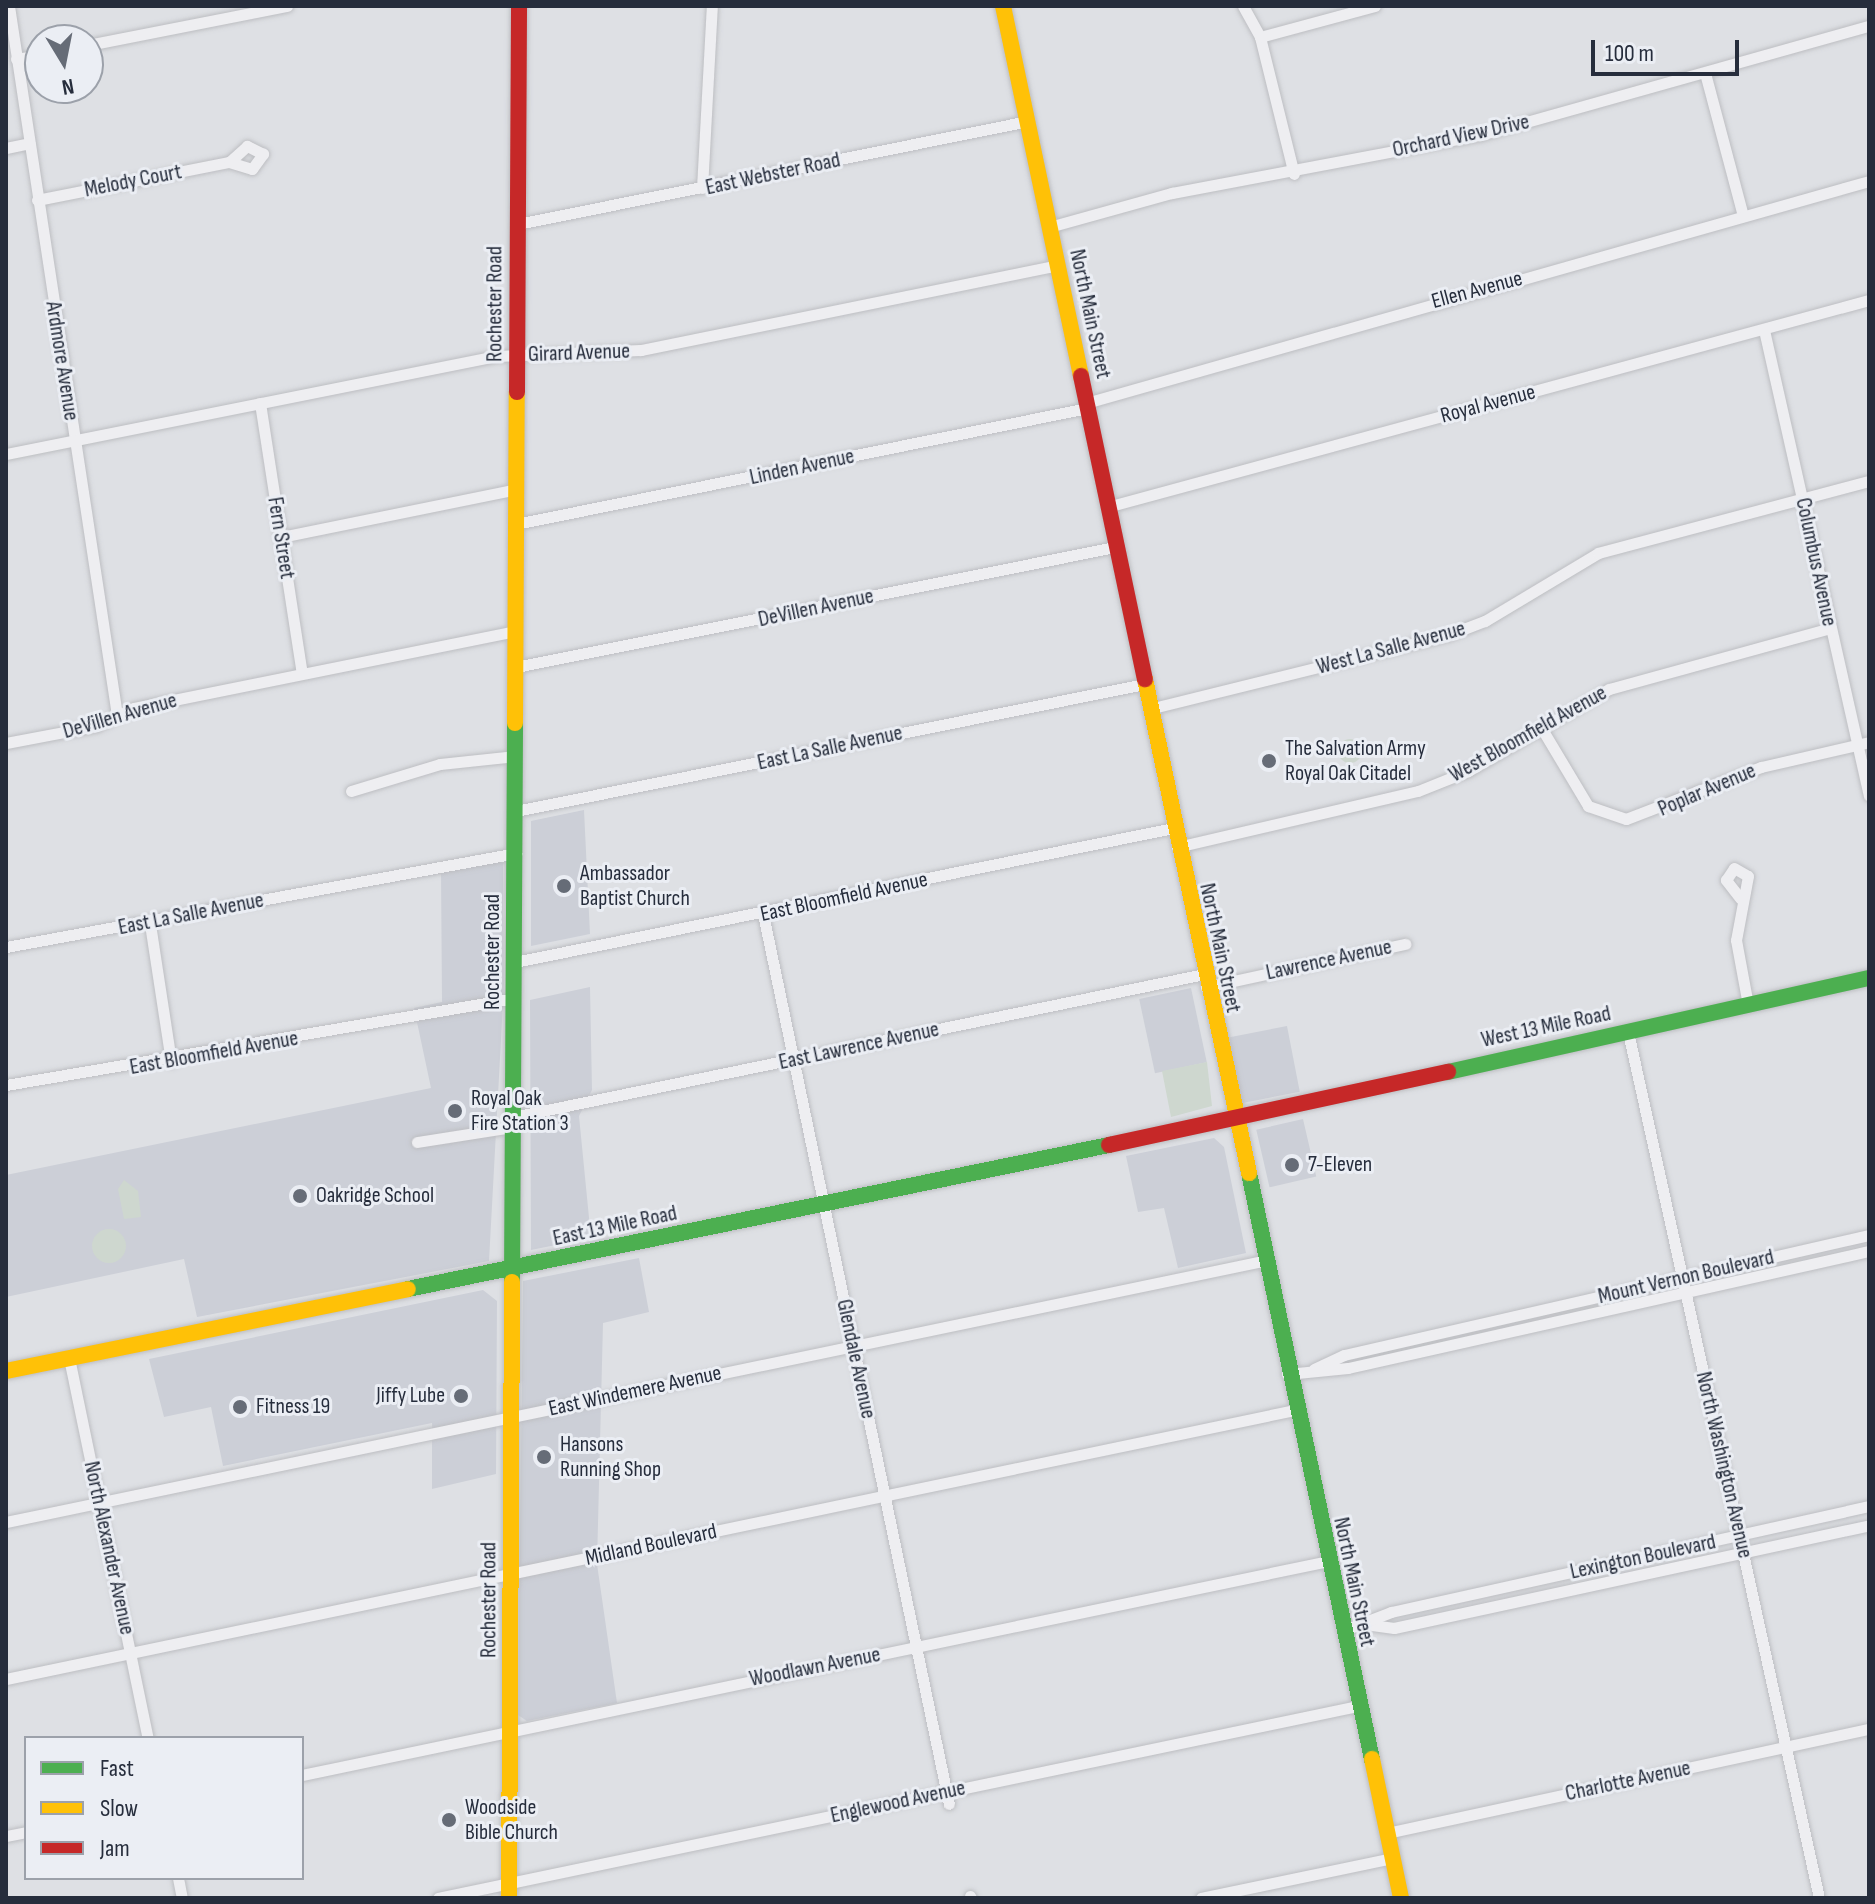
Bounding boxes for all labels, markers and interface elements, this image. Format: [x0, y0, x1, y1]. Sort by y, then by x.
north arrow [24, 24, 104, 104]
scale bar [1595, 24, 1743, 74]
text: 100 m [1605, 39, 1654, 68]
text: N [60, 72, 76, 100]
street label: Orchard View Drive [1390, 109, 1532, 163]
street label: East Webster Road [703, 147, 843, 201]
street label: Melody Court [82, 159, 184, 203]
street label: Rochester Road [482, 246, 508, 362]
street label: North Main Street [1063, 247, 1117, 381]
street label: Ellen Avenue [1429, 265, 1525, 315]
street label: Ardmore Avenue [40, 300, 84, 422]
street label: Girard Avenue [528, 338, 630, 368]
street label: Royal Avenue [1438, 379, 1538, 429]
street label: Linden Avenue [747, 443, 857, 491]
street label: Fern Street [262, 495, 300, 581]
street label: Columbus Avenue [1790, 495, 1842, 629]
street label: DeVillen Avenue [756, 583, 876, 633]
street label: West La Salle Avenue [1314, 615, 1468, 681]
street label: West Bloomfield Avenue [1445, 680, 1611, 788]
street label: DeVillen Avenue [60, 687, 180, 745]
street label: East La Salle Avenue [755, 720, 905, 776]
place label: The Salvation Army Royal Oak Citadel [1285, 735, 1426, 786]
marker: The Salvation Army Royal Oak Citadel [1260, 752, 1278, 770]
street label: Poplar Avenue [1654, 758, 1760, 822]
place label: Ambassador Baptist Church [580, 860, 690, 912]
street label: East Bloomfield Avenue [758, 866, 930, 928]
marker: Ambassador Baptist Church [555, 877, 573, 895]
street label: North Main Street [1193, 881, 1247, 1015]
street label: East La Salle Avenue [116, 887, 266, 941]
street label: Rochester Road [480, 894, 506, 1010]
street label: Lawrence Avenue [1264, 934, 1394, 986]
street label: West 13 Mile Road [1479, 1000, 1613, 1054]
street label: East Lawrence Avenue [776, 1016, 942, 1076]
street label: East Bloomfield Avenue [128, 1025, 300, 1081]
place label: Royal Oak Fire Station 3 [471, 1085, 569, 1136]
marker: Royal Oak Fire Station 3 [446, 1102, 464, 1120]
place label: 7-Eleven [1308, 1152, 1372, 1178]
marker: 7-Eleven [1283, 1156, 1301, 1174]
place label: Oakridge School [316, 1183, 434, 1209]
marker: Oakridge School [291, 1187, 309, 1205]
street label: East 13 Mile Road [551, 1200, 679, 1252]
street label: Mount Vernon Boulevard [1595, 1244, 1777, 1310]
street label: Glendale Avenue [830, 1297, 882, 1421]
street label: East Windemere Avenue [546, 1360, 724, 1422]
street label: North Washington Avenue [1690, 1369, 1758, 1561]
place label: Jiffy Lube [376, 1383, 445, 1409]
marker: Jiffy Lube [452, 1387, 470, 1405]
place label: Fitness 19 [256, 1394, 330, 1420]
marker: Fitness 19 [231, 1398, 249, 1416]
place label: Hansons Running Shop [560, 1431, 661, 1482]
marker: Hansons Running Shop [535, 1448, 553, 1466]
street label: North Alexander Avenue [78, 1459, 140, 1637]
street label: North Main Street [1327, 1515, 1381, 1649]
street label: Midland Boulevard [583, 1518, 719, 1572]
street label: Lexington Boulevard [1568, 1529, 1718, 1585]
street label: Rochester Road [476, 1542, 502, 1658]
street label: Woodlawn Avenue [747, 1641, 883, 1693]
legend [24, 1736, 304, 1880]
text: Fast [100, 1754, 134, 1783]
street label: Charlotte Avenue [1563, 1755, 1693, 1807]
street label: Englewood Avenue [828, 1775, 968, 1829]
text: Slow [100, 1794, 138, 1823]
place label: Woodside Bible Church [465, 1794, 558, 1846]
marker: Woodside Bible Church [440, 1811, 458, 1829]
text: Jam [100, 1834, 130, 1863]

